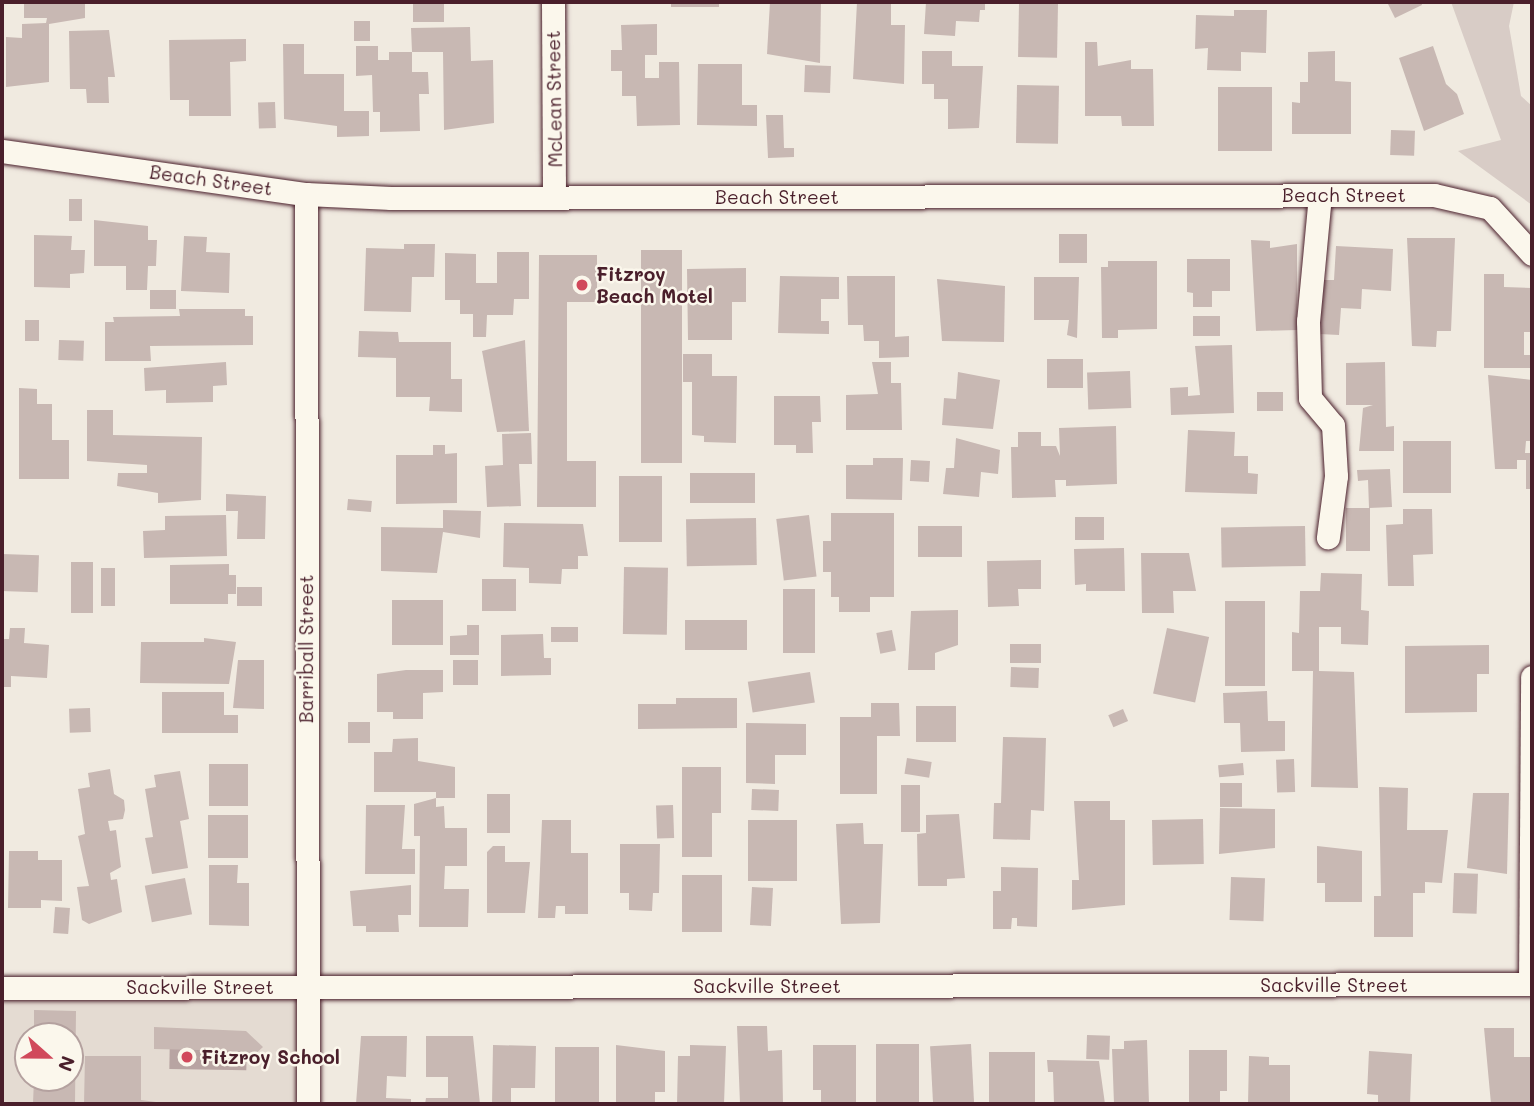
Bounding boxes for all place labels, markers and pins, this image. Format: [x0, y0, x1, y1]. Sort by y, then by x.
place label: Fitzroy Beach Motel [596, 263, 713, 307]
marker: Fitzroy Beach Motel [574, 277, 590, 293]
place label: Fitzroy School [201, 1046, 340, 1068]
marker: Fitzroy School [179, 1049, 195, 1065]

